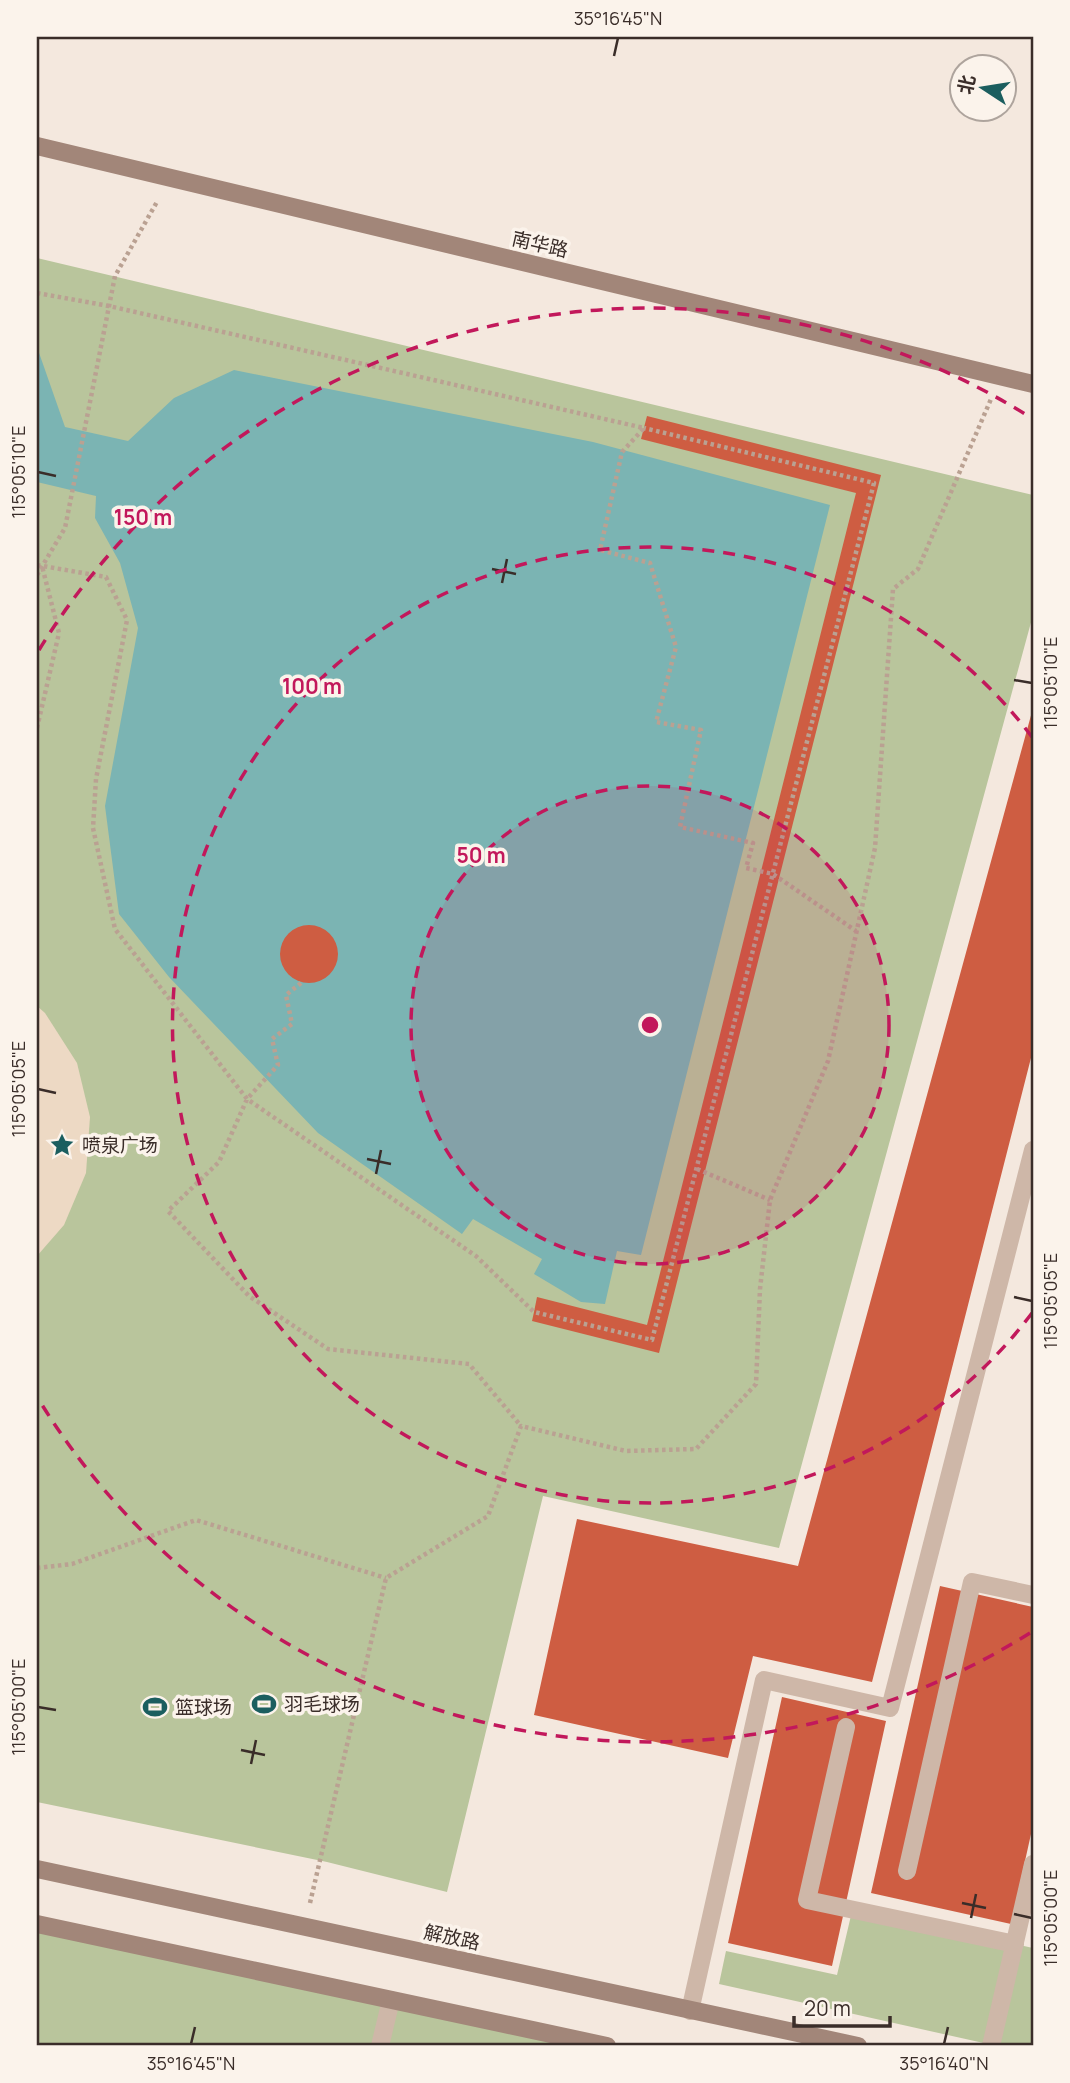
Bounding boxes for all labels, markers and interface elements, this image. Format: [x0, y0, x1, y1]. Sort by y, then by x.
text: 35°16'45"N [574, 6, 662, 30]
north arrow [948, 52, 1018, 122]
text: 北 [952, 72, 981, 96]
street label: 南华路 [509, 225, 571, 263]
text: 115°05'10"E [6, 425, 30, 519]
text: 150 m [114, 503, 172, 531]
text: 115°05'10"E [1038, 636, 1062, 730]
text: 100 m [282, 672, 342, 700]
text: 50 m [456, 841, 506, 869]
centre of rings [638, 1013, 662, 1037]
text: 115°05'05"E [6, 1041, 30, 1137]
place icon: 喷泉广场 [48, 1131, 76, 1159]
place label: 喷泉广场 [82, 1132, 158, 1158]
text: 115°05'05"E [1038, 1253, 1062, 1349]
text: 115°05'00"E [6, 1658, 30, 1756]
sports icon: 羽毛球场 [250, 1690, 278, 1718]
place label: 羽毛球场 [284, 1691, 360, 1717]
sports icon: 篮球场 [141, 1693, 169, 1721]
place label: 篮球场 [175, 1694, 232, 1720]
text: 115°05'00"E [1038, 1869, 1062, 1967]
street label: 解放路 [421, 1918, 483, 1956]
scale bar [794, 1985, 890, 2029]
text: 20 m [804, 1994, 851, 2022]
text: 35°16'45"N [147, 2051, 235, 2075]
text: 35°16'40"N [899, 2051, 989, 2075]

